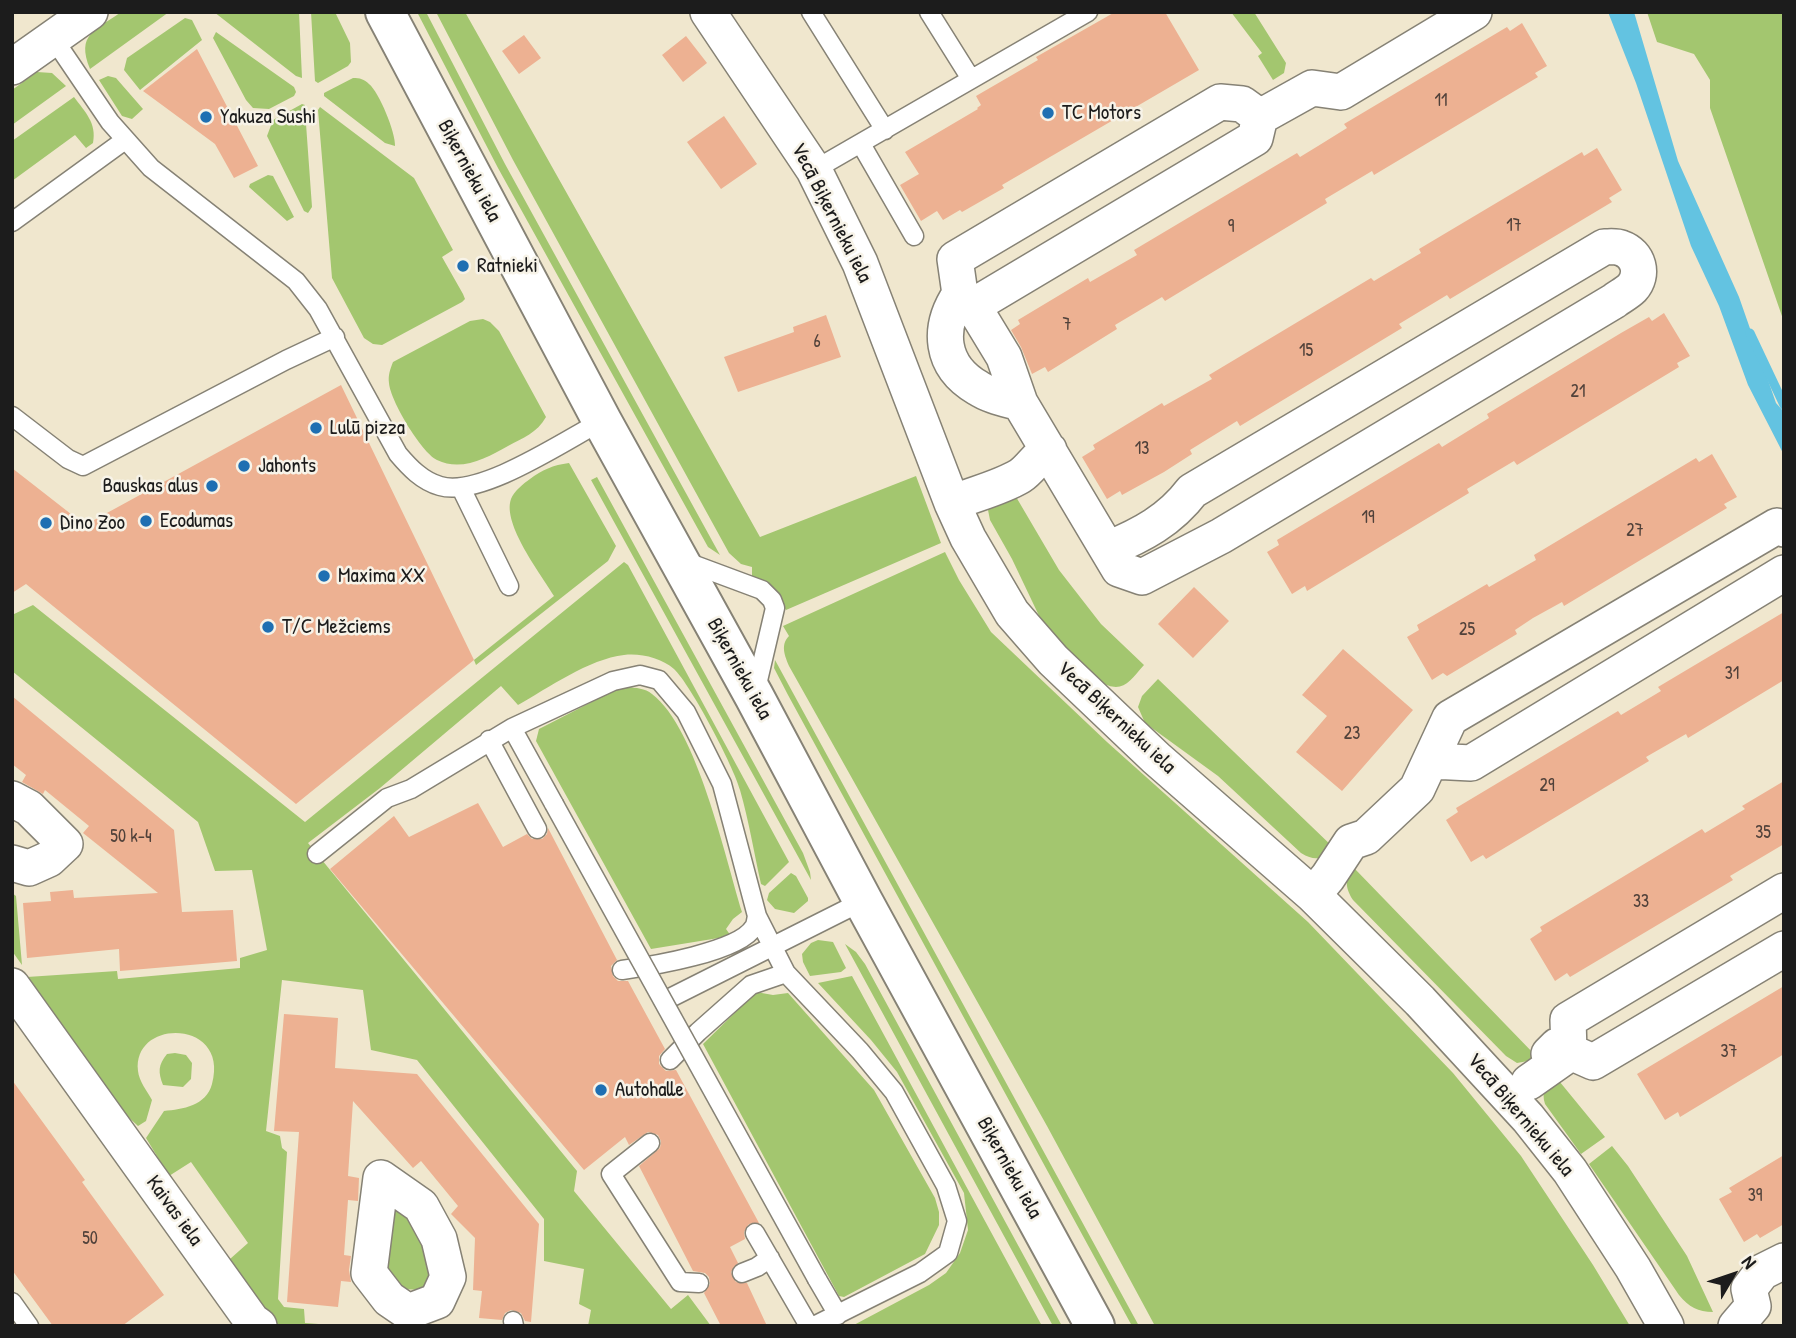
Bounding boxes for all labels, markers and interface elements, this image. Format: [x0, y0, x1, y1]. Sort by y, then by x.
house number: 11 [1434, 90, 1448, 112]
place label: TC Motors [1062, 100, 1141, 126]
place label: Yakuza Sushi [220, 104, 316, 130]
marker: TC Motors [1040, 105, 1056, 121]
marker: Yakuza Sushi [198, 109, 214, 125]
street label: Biķernieku iela [432, 116, 506, 226]
street label: Vecā Biķernieku iela [785, 139, 877, 287]
house number: 17 [1506, 215, 1522, 237]
house number: 9 [1228, 216, 1234, 238]
place label: Ratnieki [477, 253, 538, 279]
marker: Ratnieki [455, 258, 471, 274]
house number: 7 [1063, 314, 1071, 336]
house number: 6 [813, 331, 821, 353]
house number: 15 [1299, 340, 1313, 362]
house number: 21 [1571, 381, 1585, 403]
place label: Lulū pizza [330, 415, 405, 441]
marker: Lulū pizza [308, 420, 324, 436]
house number: 13 [1135, 438, 1149, 460]
place label: Jahonts [258, 453, 316, 479]
marker: Jahonts [236, 458, 252, 474]
place label: Bauskas alus [102, 473, 198, 499]
marker: Bauskas alus [204, 478, 220, 494]
house number: 19 [1361, 507, 1375, 529]
place label: Ecodumas [160, 508, 233, 534]
place label: Dino Zoo [60, 510, 125, 536]
marker: Ecodumas [138, 513, 154, 529]
marker: Dino Zoo [38, 515, 54, 531]
house number: 27 [1626, 520, 1644, 542]
place label: Maxima XX [338, 563, 425, 589]
marker: Maxima XX [316, 568, 332, 584]
place label: T/C Mežciems [282, 614, 390, 640]
street label: Biķernieku iela [701, 614, 777, 724]
marker: T/C Mežciems [260, 619, 276, 635]
house number: 25 [1459, 619, 1475, 641]
street label: Vecā Biķernieku iela [1051, 657, 1181, 779]
house number: 31 [1725, 663, 1739, 685]
house number: 23 [1344, 723, 1360, 745]
house number: 29 [1539, 775, 1555, 797]
house number: 35 [1755, 822, 1771, 844]
house number: 50 k-4 [110, 826, 152, 848]
house number: 33 [1633, 891, 1649, 913]
house number: 37 [1721, 1041, 1737, 1063]
street label: Vecā Biķernieku iela [1461, 1048, 1579, 1182]
place label: Autohalle [615, 1077, 684, 1103]
marker: Autohalle [593, 1082, 609, 1098]
street label: Biķernieku iela [971, 1113, 1047, 1223]
street label: Kaivas iela [140, 1171, 208, 1251]
house number: 39 [1748, 1185, 1762, 1207]
house number: 50 [82, 1228, 98, 1250]
north arrow [1698, 1240, 1768, 1310]
text: N [1736, 1250, 1763, 1274]

